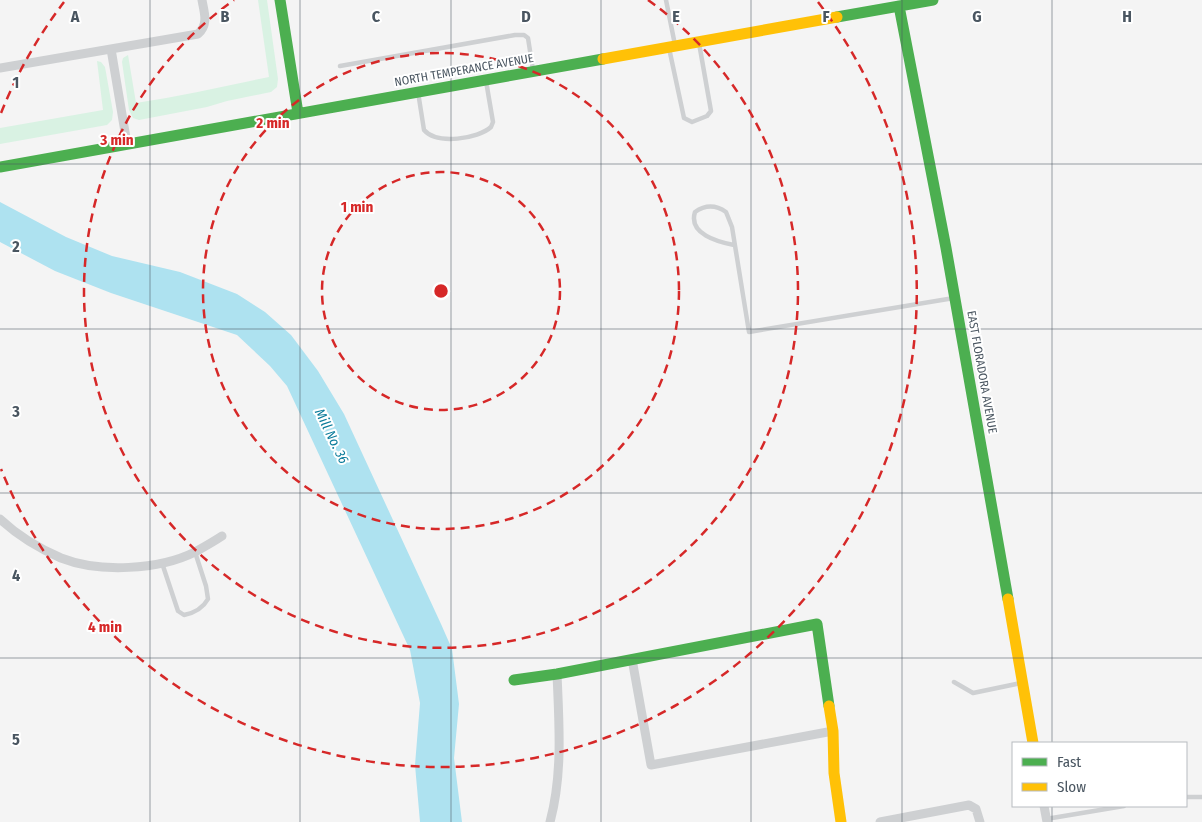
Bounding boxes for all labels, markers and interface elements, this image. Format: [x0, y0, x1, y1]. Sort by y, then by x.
text: A [70, 7, 80, 26]
text: B [221, 7, 230, 26]
text: C [372, 7, 381, 26]
text: D [521, 7, 531, 26]
text: E [672, 7, 680, 26]
text: F [822, 7, 830, 26]
text: G [972, 7, 982, 26]
text: H [1122, 7, 1132, 26]
street label: NORTH TEMPERANCE AVENUE [393, 51, 535, 89]
text: 1 [13, 73, 19, 92]
text: 2 min [255, 114, 290, 132]
text: 3 min [99, 131, 134, 149]
text: 1 min [341, 198, 373, 216]
text: 2 [11, 237, 20, 256]
centre of rings [432, 282, 450, 300]
street label: EAST FLORADORA AVENUE [964, 310, 1000, 435]
text: 3 [11, 402, 20, 421]
water label: Mill No. 36 [311, 406, 352, 467]
text: 4 [12, 566, 20, 585]
text: 4 min [88, 618, 122, 636]
text: 5 [12, 730, 20, 749]
legend [1012, 742, 1187, 807]
text: Fast [1057, 753, 1081, 771]
text: Slow [1057, 778, 1086, 796]

